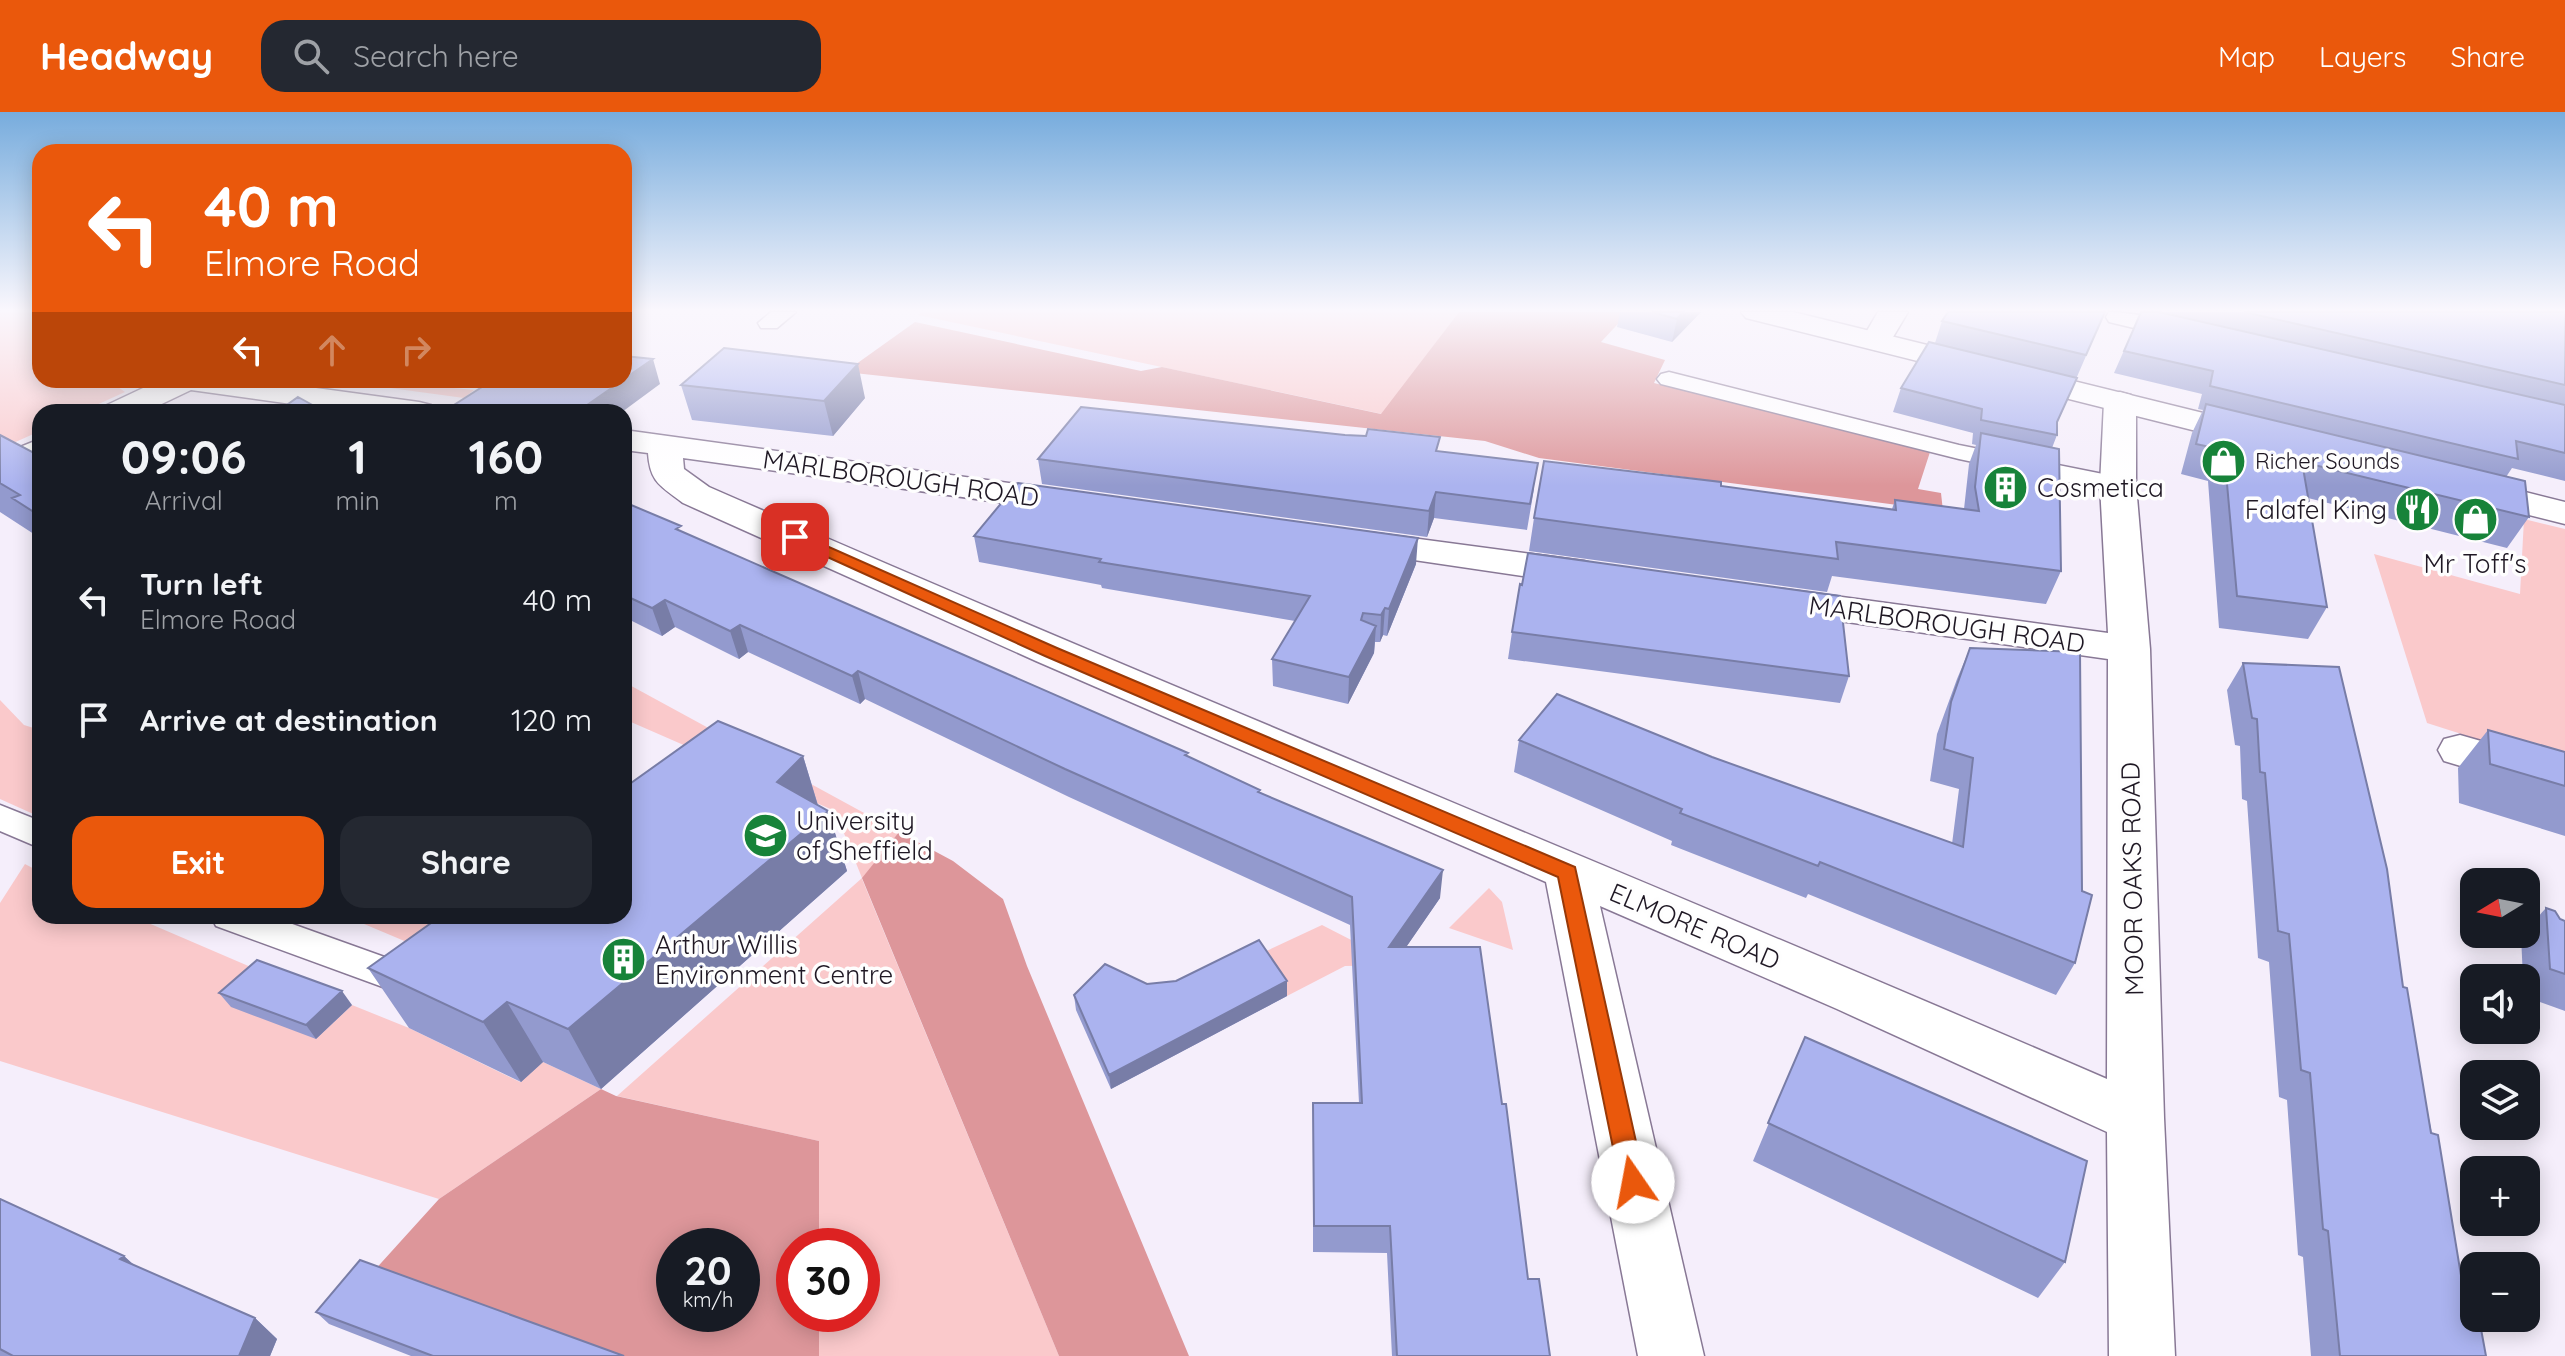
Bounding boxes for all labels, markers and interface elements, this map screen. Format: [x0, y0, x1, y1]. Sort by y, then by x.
search box [261, 20, 821, 92]
text: Headway [40, 32, 213, 80]
icon: search [289, 34, 333, 78]
text: Search here [353, 37, 519, 75]
text: Map [2218, 39, 2275, 74]
text: Layers [2319, 39, 2406, 74]
text: Share [2450, 39, 2525, 74]
text: 40 m [204, 171, 339, 241]
icon: left [72, 176, 176, 280]
text: Elmore Road [204, 240, 420, 285]
icon: left [226, 328, 270, 372]
icon: ahead [310, 328, 354, 372]
icon: right [394, 328, 438, 372]
text: 09:06 [121, 426, 247, 486]
text: 1 [348, 426, 367, 486]
text: 160 [469, 426, 543, 486]
shop icon: Richer Sounds [2200, 437, 2248, 485]
street label: MARLBOROUGH ROAD [761, 442, 1041, 514]
place label: Richer Sounds [2255, 447, 2400, 475]
building icon: Cosmetica [1982, 463, 2030, 511]
place label: Cosmetica [2037, 471, 2164, 504]
text: Arrival [145, 484, 223, 517]
text: min [335, 484, 380, 517]
text: m [494, 484, 518, 517]
restaurant icon: Falafel King [2394, 485, 2442, 533]
place label: Falafel King [2245, 493, 2387, 526]
shop icon: Mr Toff's [2451, 496, 2499, 544]
pin [761, 503, 829, 571]
icon: arrive [773, 515, 817, 559]
place label: Mr Toff's [2424, 547, 2526, 580]
text: Turn left [140, 565, 263, 603]
icon: left [72, 578, 116, 622]
text: 40 m [523, 581, 592, 619]
street label: MARLBOROUGH ROAD [1807, 588, 2087, 660]
text: Elmore Road [140, 603, 296, 636]
icon: arrive [72, 698, 116, 742]
text: Arrive at destination [140, 701, 438, 739]
text: 120 m [511, 701, 592, 739]
street label: MOOR OAKS ROAD [2113, 762, 2151, 996]
place label: University of Sheffield [796, 804, 933, 867]
school or university icon: University of Sheffield [741, 811, 789, 859]
button: Exit [72, 816, 324, 908]
button: Share [340, 816, 592, 908]
north arrow [2460, 868, 2540, 948]
map controls [2460, 868, 2540, 1332]
street label: ELMORE ROAD [1605, 875, 1785, 977]
place label: Arthur Willis Environment Centre [655, 928, 893, 991]
building icon: Arthur Willis Environment Centre [600, 935, 648, 983]
button: sound [2460, 964, 2540, 1044]
button: layers [2460, 1060, 2540, 1140]
position arrow [1591, 1140, 1675, 1224]
button: + [2460, 1156, 2540, 1236]
speed limit sign: 30 [776, 1228, 880, 1332]
text: 20 [684, 1245, 732, 1295]
button: − [2460, 1252, 2540, 1332]
text: km/h [683, 1287, 733, 1312]

